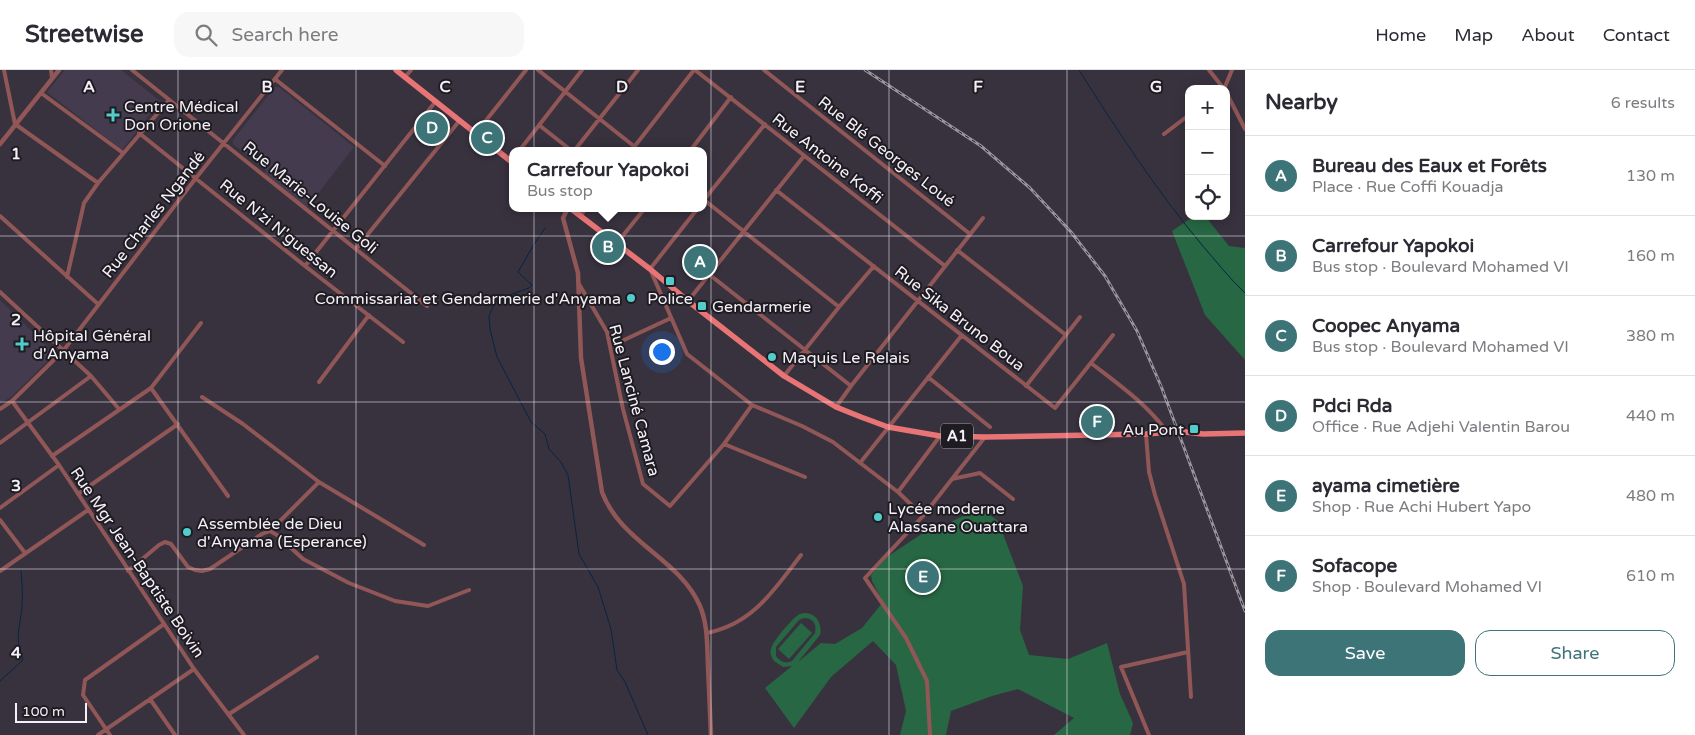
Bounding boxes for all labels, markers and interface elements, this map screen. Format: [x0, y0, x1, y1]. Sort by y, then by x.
search box [174, 12, 524, 57]
text: Streetwise [25, 20, 144, 49]
icon: search [192, 21, 220, 49]
text: Search here [232, 24, 338, 46]
text: Home [1375, 24, 1426, 46]
text: Map [1454, 24, 1493, 46]
text: About [1521, 24, 1575, 46]
text: Contact [1603, 24, 1670, 46]
text: A [83, 77, 95, 97]
text: B [261, 77, 273, 97]
text: C [439, 77, 451, 97]
text: D [616, 77, 628, 97]
text: E [795, 77, 805, 97]
text: F [973, 77, 983, 97]
text: G [1150, 77, 1162, 97]
map controls [1185, 85, 1230, 220]
button: + [1185, 85, 1230, 130]
text: Nearby [1265, 90, 1338, 115]
street label: Rue Blé Georges Loué [814, 92, 959, 211]
text: 6 results [1611, 93, 1675, 113]
place label: Centre Médical Don Orione [124, 97, 239, 135]
marker: Centre Médical Don Orione [106, 108, 120, 122]
pin: D [416, 109, 448, 147]
street label: Rue Antoine Koffi [768, 109, 887, 208]
pin: C [471, 119, 503, 157]
button: − [1185, 130, 1230, 175]
street label: Rue Marie-Louise Goli [239, 137, 382, 258]
text: 1 [11, 144, 21, 164]
street label: Rue Charles Ngandé [98, 147, 210, 282]
popup [509, 147, 707, 212]
text: Bureau des Eaux et Forêts [1312, 155, 1547, 177]
text: Carrefour Yapokoi [527, 159, 689, 181]
text: A [1275, 166, 1287, 186]
text: 130 m [1626, 166, 1675, 186]
street label: Rue N'zi N'guessan [215, 175, 341, 283]
button: locate [1185, 175, 1230, 220]
text: Place · Rue Coffi Kouadja [1312, 177, 1504, 197]
text: Bus stop [527, 181, 593, 201]
pin: B [592, 228, 624, 266]
text: Carrefour Yapokoi [1312, 235, 1474, 257]
pin: A [684, 243, 716, 281]
text: B [1275, 246, 1287, 266]
text: 160 m [1626, 246, 1675, 266]
text: Bus stop · Boulevard Mohamed VI [1312, 257, 1569, 277]
street label: Rue Sika Bruno Boua [890, 262, 1028, 376]
marker: Police [664, 275, 676, 287]
place label: Commissariat et Gendarmerie d'Anyama [315, 289, 621, 309]
place label: Police [647, 289, 693, 309]
marker: Commissariat et Gendarmerie d'Anyama [625, 292, 637, 304]
place label: Gendarmerie [712, 297, 811, 317]
marker: Gendarmerie [696, 300, 708, 312]
text: 2 [11, 310, 21, 330]
text: Coopec Anyama [1312, 315, 1460, 337]
street label: Rue Lanciné Camara [604, 322, 664, 479]
place label: Hôpital Général d'Anyama [33, 326, 151, 364]
text: C [1275, 326, 1287, 346]
text: 380 m [1626, 326, 1675, 346]
marker: Hôpital Général d'Anyama [15, 337, 29, 351]
text: Bus stop · Boulevard Mohamed VI [1312, 337, 1569, 357]
your location [649, 339, 675, 365]
place label: Maquis Le Relais [782, 348, 910, 368]
marker: Maquis Le Relais [766, 351, 778, 363]
text: Pdci Rda [1312, 395, 1392, 417]
pin: F [1081, 403, 1113, 441]
text: D [1275, 406, 1287, 426]
text: 440 m [1626, 406, 1675, 426]
text: Office · Rue Adjehi Valentin Barou [1312, 417, 1570, 437]
place label: Au Pont [1122, 420, 1184, 440]
marker: Au Pont [1188, 423, 1200, 435]
road number: A1 [941, 424, 973, 448]
street label: Rue Mgr Jean-Baptiste Boivin [66, 463, 209, 662]
text: ayama cimetière [1312, 475, 1460, 497]
text: 3 [11, 476, 21, 496]
text: E [1276, 486, 1286, 506]
text: 480 m [1626, 486, 1675, 506]
text: Shop · Rue Achi Hubert Yapo [1312, 497, 1531, 517]
place label: Lycée moderne Alassane Ouattara [888, 499, 1028, 537]
marker: Lycée moderne Alassane Ouattara [872, 511, 884, 523]
place label: Assemblée de Dieu d'Anyama (Esperance) [197, 514, 367, 552]
marker: Assemblée de Dieu d'Anyama (Esperance) [181, 526, 193, 538]
text: Sofacope [1312, 555, 1397, 577]
pin: E [907, 558, 939, 596]
text: F [1276, 566, 1286, 586]
text: 610 m [1626, 566, 1675, 586]
text: Shop · Boulevard Mohamed VI [1312, 577, 1542, 597]
button: Save [1265, 630, 1465, 676]
button: Share [1475, 630, 1675, 676]
text: 4 [11, 643, 21, 663]
scale bar [15, 700, 88, 723]
text: 100 m [22, 703, 65, 720]

